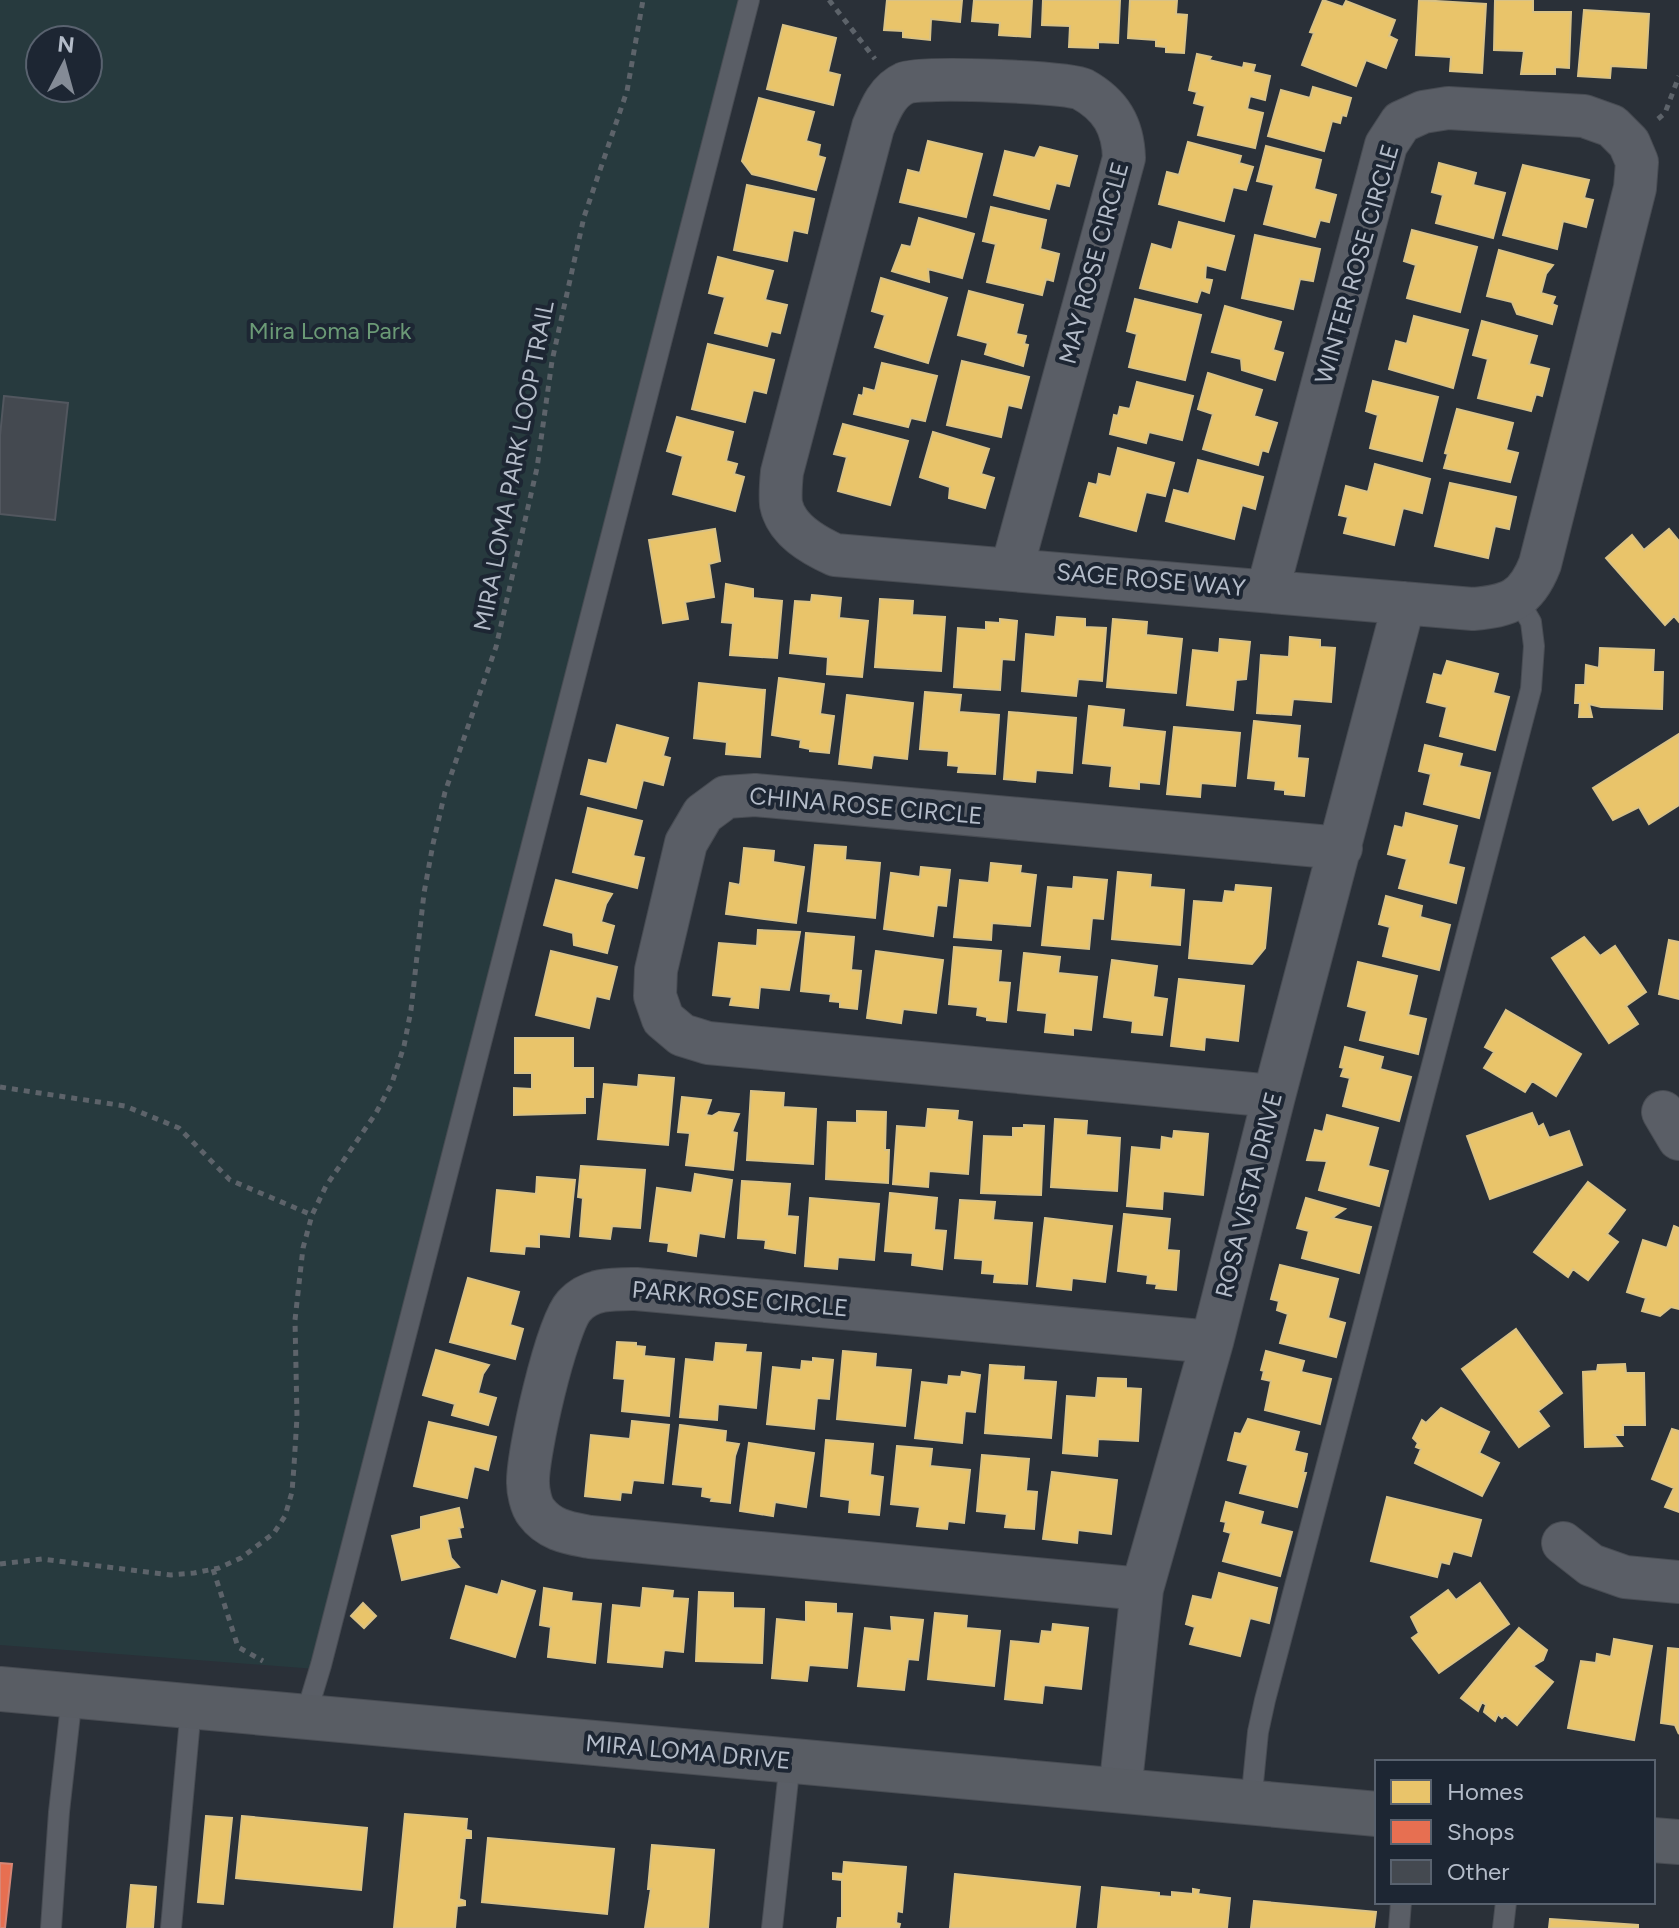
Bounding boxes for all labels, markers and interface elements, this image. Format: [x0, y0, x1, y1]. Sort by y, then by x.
north arrow [24, 24, 104, 104]
text: N [56, 30, 76, 59]
street label: WINTER ROSE CIRCLE [1308, 141, 1405, 387]
street label: MAY ROSE CIRCLE [1053, 159, 1134, 367]
street label: MIRA LOMA PARK LOOP TRAIL [467, 298, 560, 633]
park label: Mira Loma Park [249, 316, 412, 345]
street label: SAGE ROSE WAY [1055, 557, 1247, 602]
street label: CHINA ROSE CIRCLE [748, 781, 984, 830]
street label: ROSA VISTA DRIVE [1209, 1089, 1288, 1301]
street label: PARK ROSE CIRCLE [631, 1275, 849, 1322]
street label: MIRA LOMA DRIVE [584, 1728, 792, 1775]
legend [1375, 1760, 1655, 1904]
text: Homes [1447, 1777, 1524, 1806]
text: Shops [1447, 1817, 1514, 1846]
text: Other [1447, 1857, 1509, 1886]

